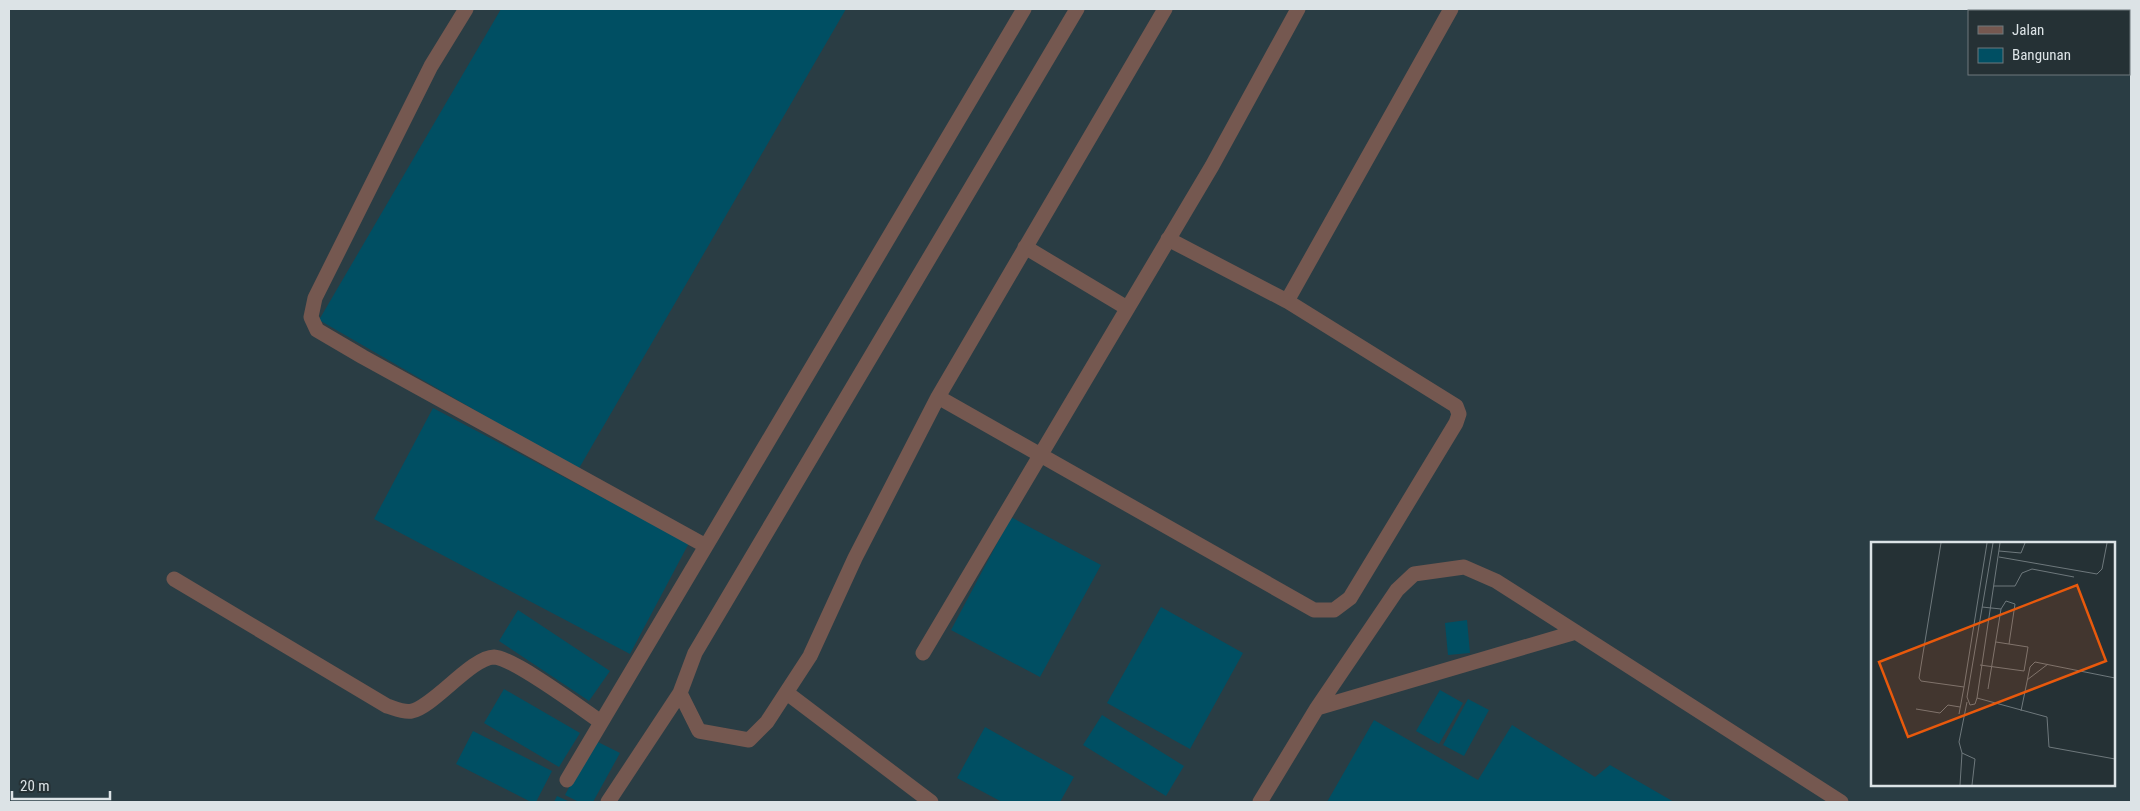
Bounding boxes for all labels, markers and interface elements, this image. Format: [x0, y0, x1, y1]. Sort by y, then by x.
legend [1968, 10, 2130, 75]
text: Jalan [2012, 21, 2044, 39]
text: Bangunan [2012, 46, 2071, 64]
inset map [1871, 542, 2115, 786]
scale bar [12, 768, 110, 800]
text: 20 m [20, 777, 50, 795]

